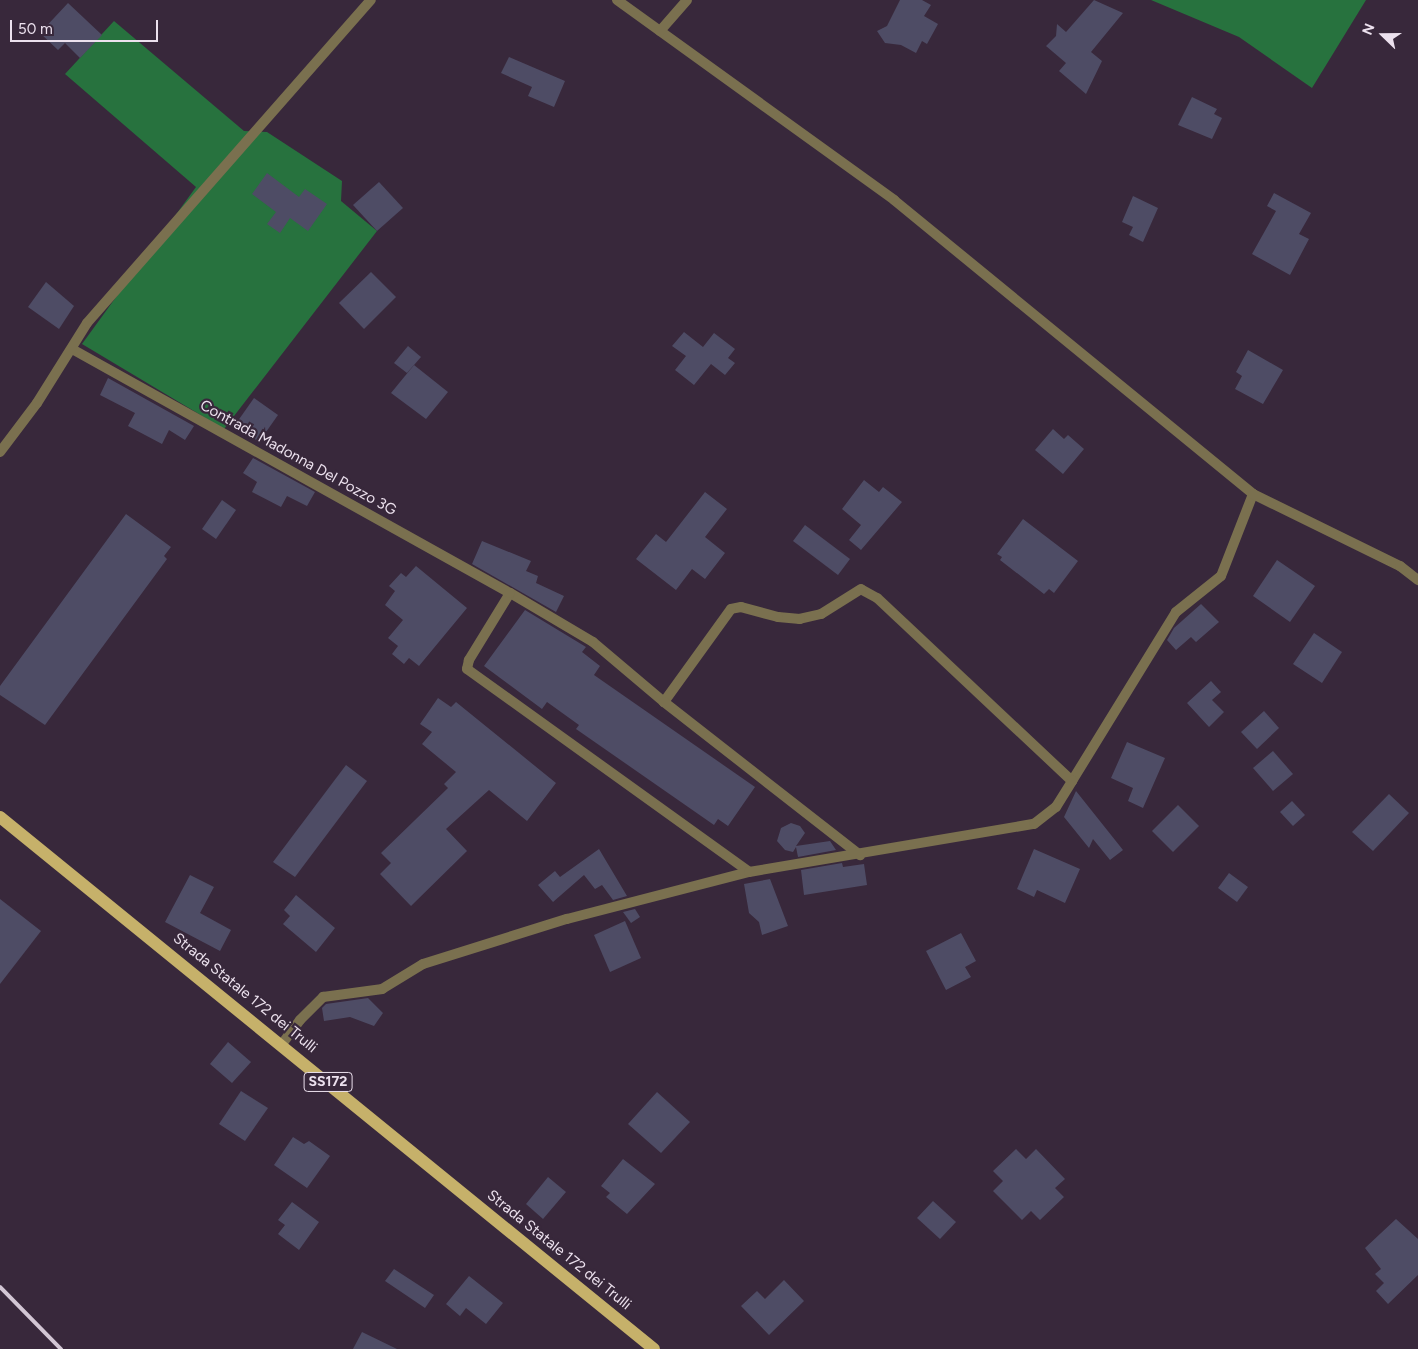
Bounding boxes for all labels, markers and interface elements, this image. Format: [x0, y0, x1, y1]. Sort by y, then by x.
scale bar [12, 10, 160, 42]
north arrow [1358, 10, 1408, 60]
text: 50 m [18, 20, 53, 38]
text: N [1359, 21, 1379, 37]
street label: Contrada Madonna Del Pozzo 3G [197, 396, 399, 520]
street label: Strada Statale 172 dei Trulli [169, 929, 321, 1057]
road number: SS172 [303, 1070, 353, 1094]
street label: Strada Statale 172 dei Trulli [483, 1186, 635, 1314]

